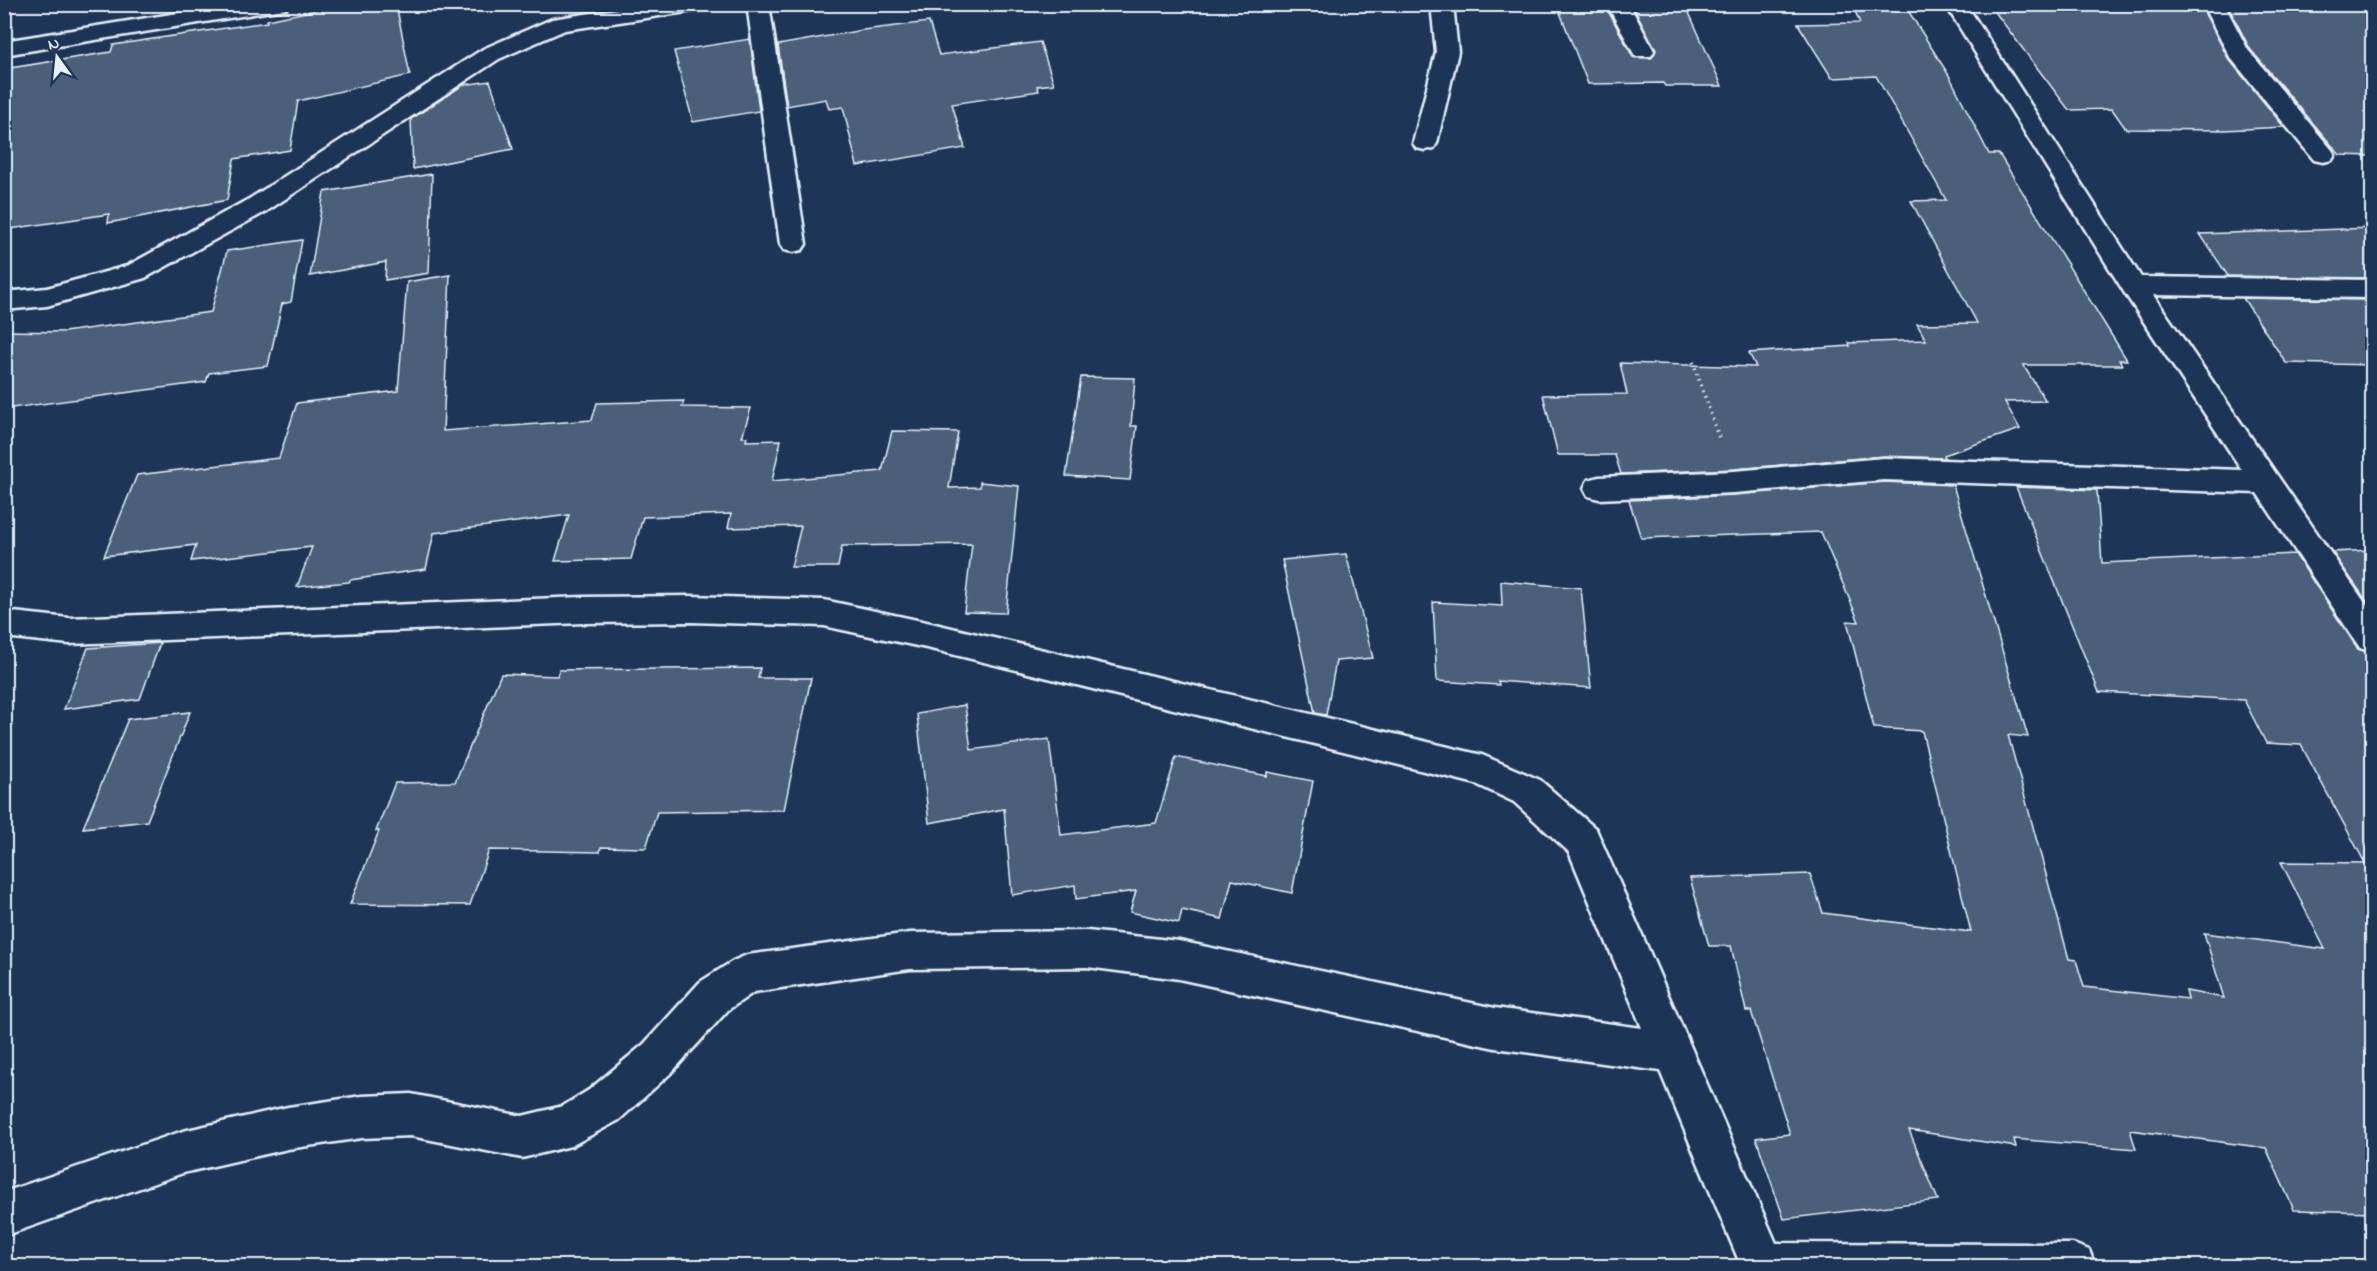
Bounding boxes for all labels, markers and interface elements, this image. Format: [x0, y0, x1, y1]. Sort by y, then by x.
north arrow [27, 27, 87, 87]
text: N [45, 31, 62, 57]

